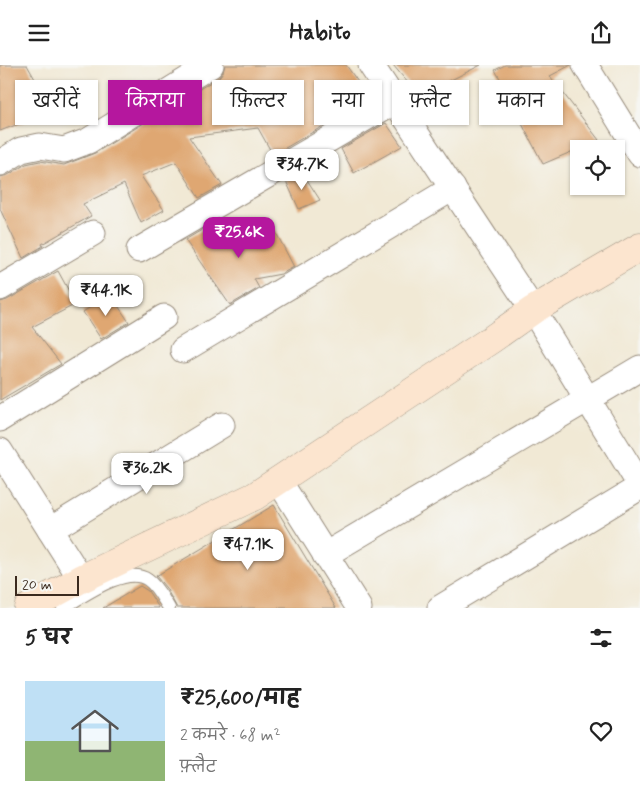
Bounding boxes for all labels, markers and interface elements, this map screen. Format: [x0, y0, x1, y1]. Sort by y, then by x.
icon: menu [25, 19, 53, 47]
text: Habito [289, 19, 351, 47]
icon: share [587, 19, 615, 47]
chip: खरीदें [15, 80, 98, 125]
chip: किराया [108, 80, 202, 125]
chip: फ़िल्टर [212, 80, 304, 125]
chip: नया [314, 80, 382, 125]
chip: फ़्लैट [392, 80, 469, 125]
chip: मकान [479, 80, 563, 125]
map controls [570, 140, 625, 195]
button: locate [570, 140, 625, 195]
pin: ₹34.7K [261, 149, 343, 191]
text: ₹34.7K [276, 154, 328, 175]
pin: ₹25.6K [198, 217, 280, 259]
text: ₹25.6K [214, 222, 264, 243]
pin: ₹44.1K [65, 275, 147, 317]
text: ₹44.1K [80, 280, 132, 301]
pin: ₹36.2K [106, 453, 188, 495]
text: ₹36.2K [122, 458, 172, 479]
pin: ₹47.1K [207, 529, 289, 571]
text: ₹47.1K [223, 534, 273, 555]
scale bar [15, 573, 79, 596]
text: 20 m [22, 576, 52, 594]
text: 5 घर [25, 624, 71, 652]
icon: filters [587, 624, 615, 652]
text: ₹25,600/माह [180, 684, 300, 712]
icon: home [65, 701, 125, 761]
icon: heart [587, 717, 615, 745]
text: 2 कमरे · 68 m² [180, 725, 280, 746]
text: फ़्लैट [180, 757, 216, 778]

